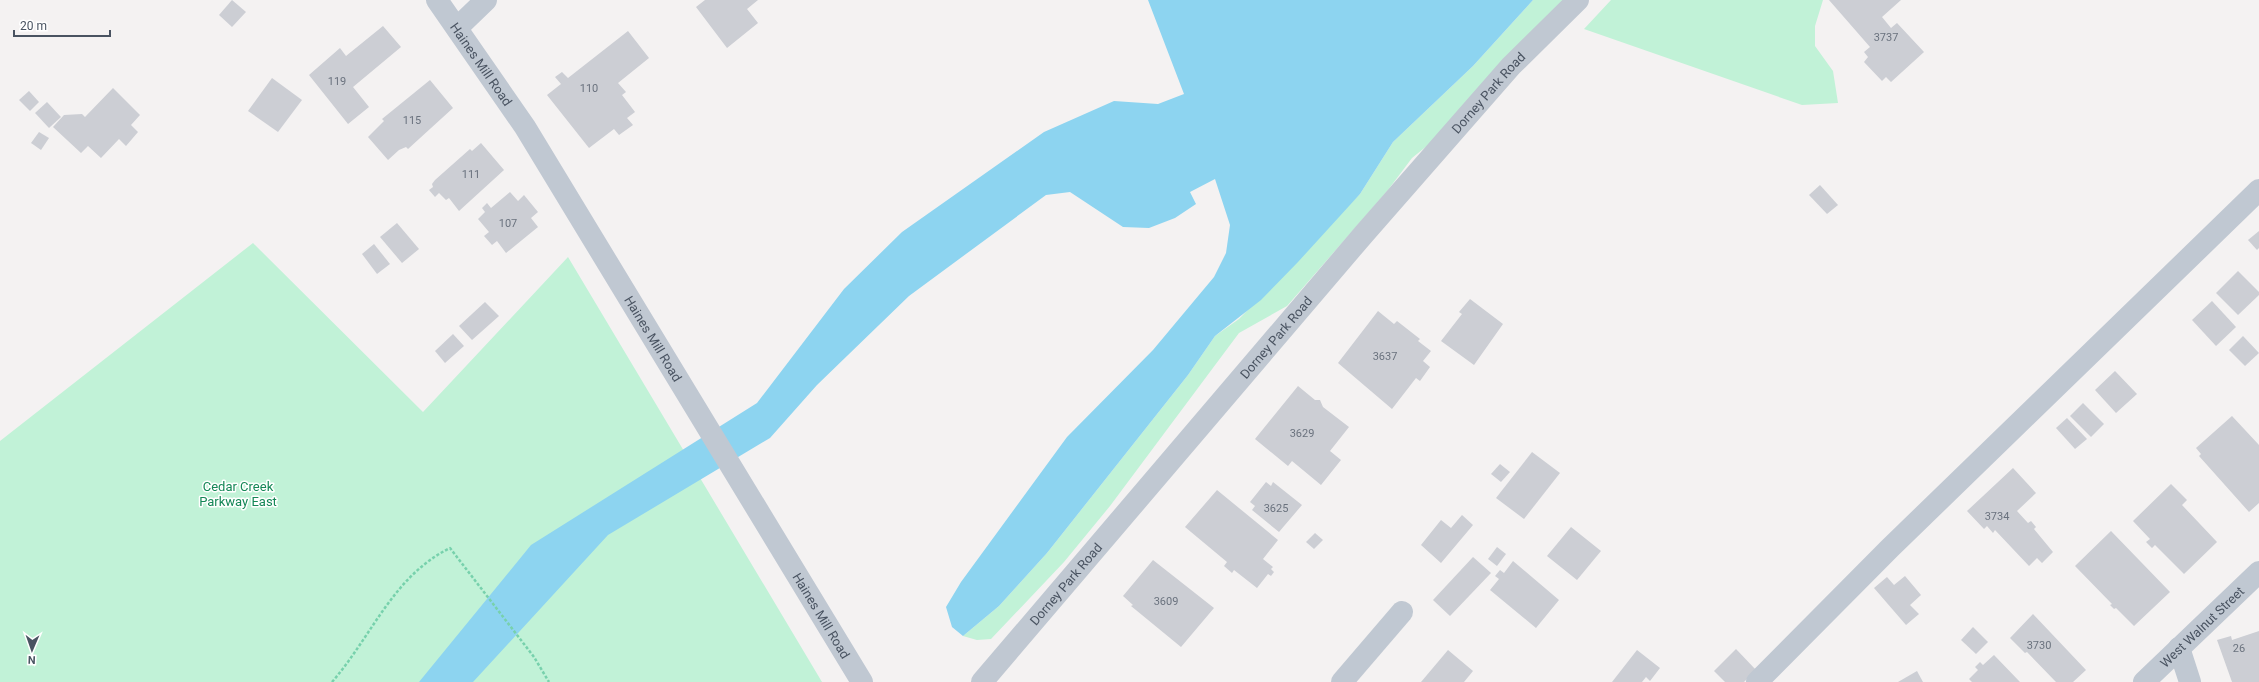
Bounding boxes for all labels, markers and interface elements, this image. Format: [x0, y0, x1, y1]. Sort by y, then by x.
scale bar [14, 12, 110, 38]
text: 20 m [20, 19, 47, 33]
street label: Haines Mill Road [447, 20, 515, 109]
house number: 3737 [1874, 31, 1898, 44]
street label: Dorney Park Road [1449, 49, 1528, 136]
house number: 119 [328, 75, 346, 88]
house number: 110 [580, 82, 598, 95]
house number: 115 [403, 114, 421, 127]
house number: 111 [462, 168, 480, 181]
house number: 107 [499, 217, 517, 230]
street label: Haines Mill Road [621, 293, 685, 384]
street label: Dorney Park Road [1237, 293, 1315, 382]
house number: 3637 [1373, 350, 1397, 363]
house number: 3629 [1290, 427, 1314, 440]
park label: Cedar Creek Parkway East [199, 479, 277, 509]
house number: 3625 [1264, 502, 1288, 515]
house number: 3734 [1985, 510, 2009, 523]
street label: Dorney Park Road [1027, 540, 1105, 628]
street label: Haines Mill Road [789, 570, 853, 661]
street label: West Walnut Street [2157, 584, 2247, 671]
house number: 3609 [1154, 595, 1178, 608]
north arrow [12, 630, 52, 670]
house number: 3730 [2027, 639, 2051, 652]
house number: 26 [2233, 642, 2245, 655]
text: N [27, 653, 36, 666]

